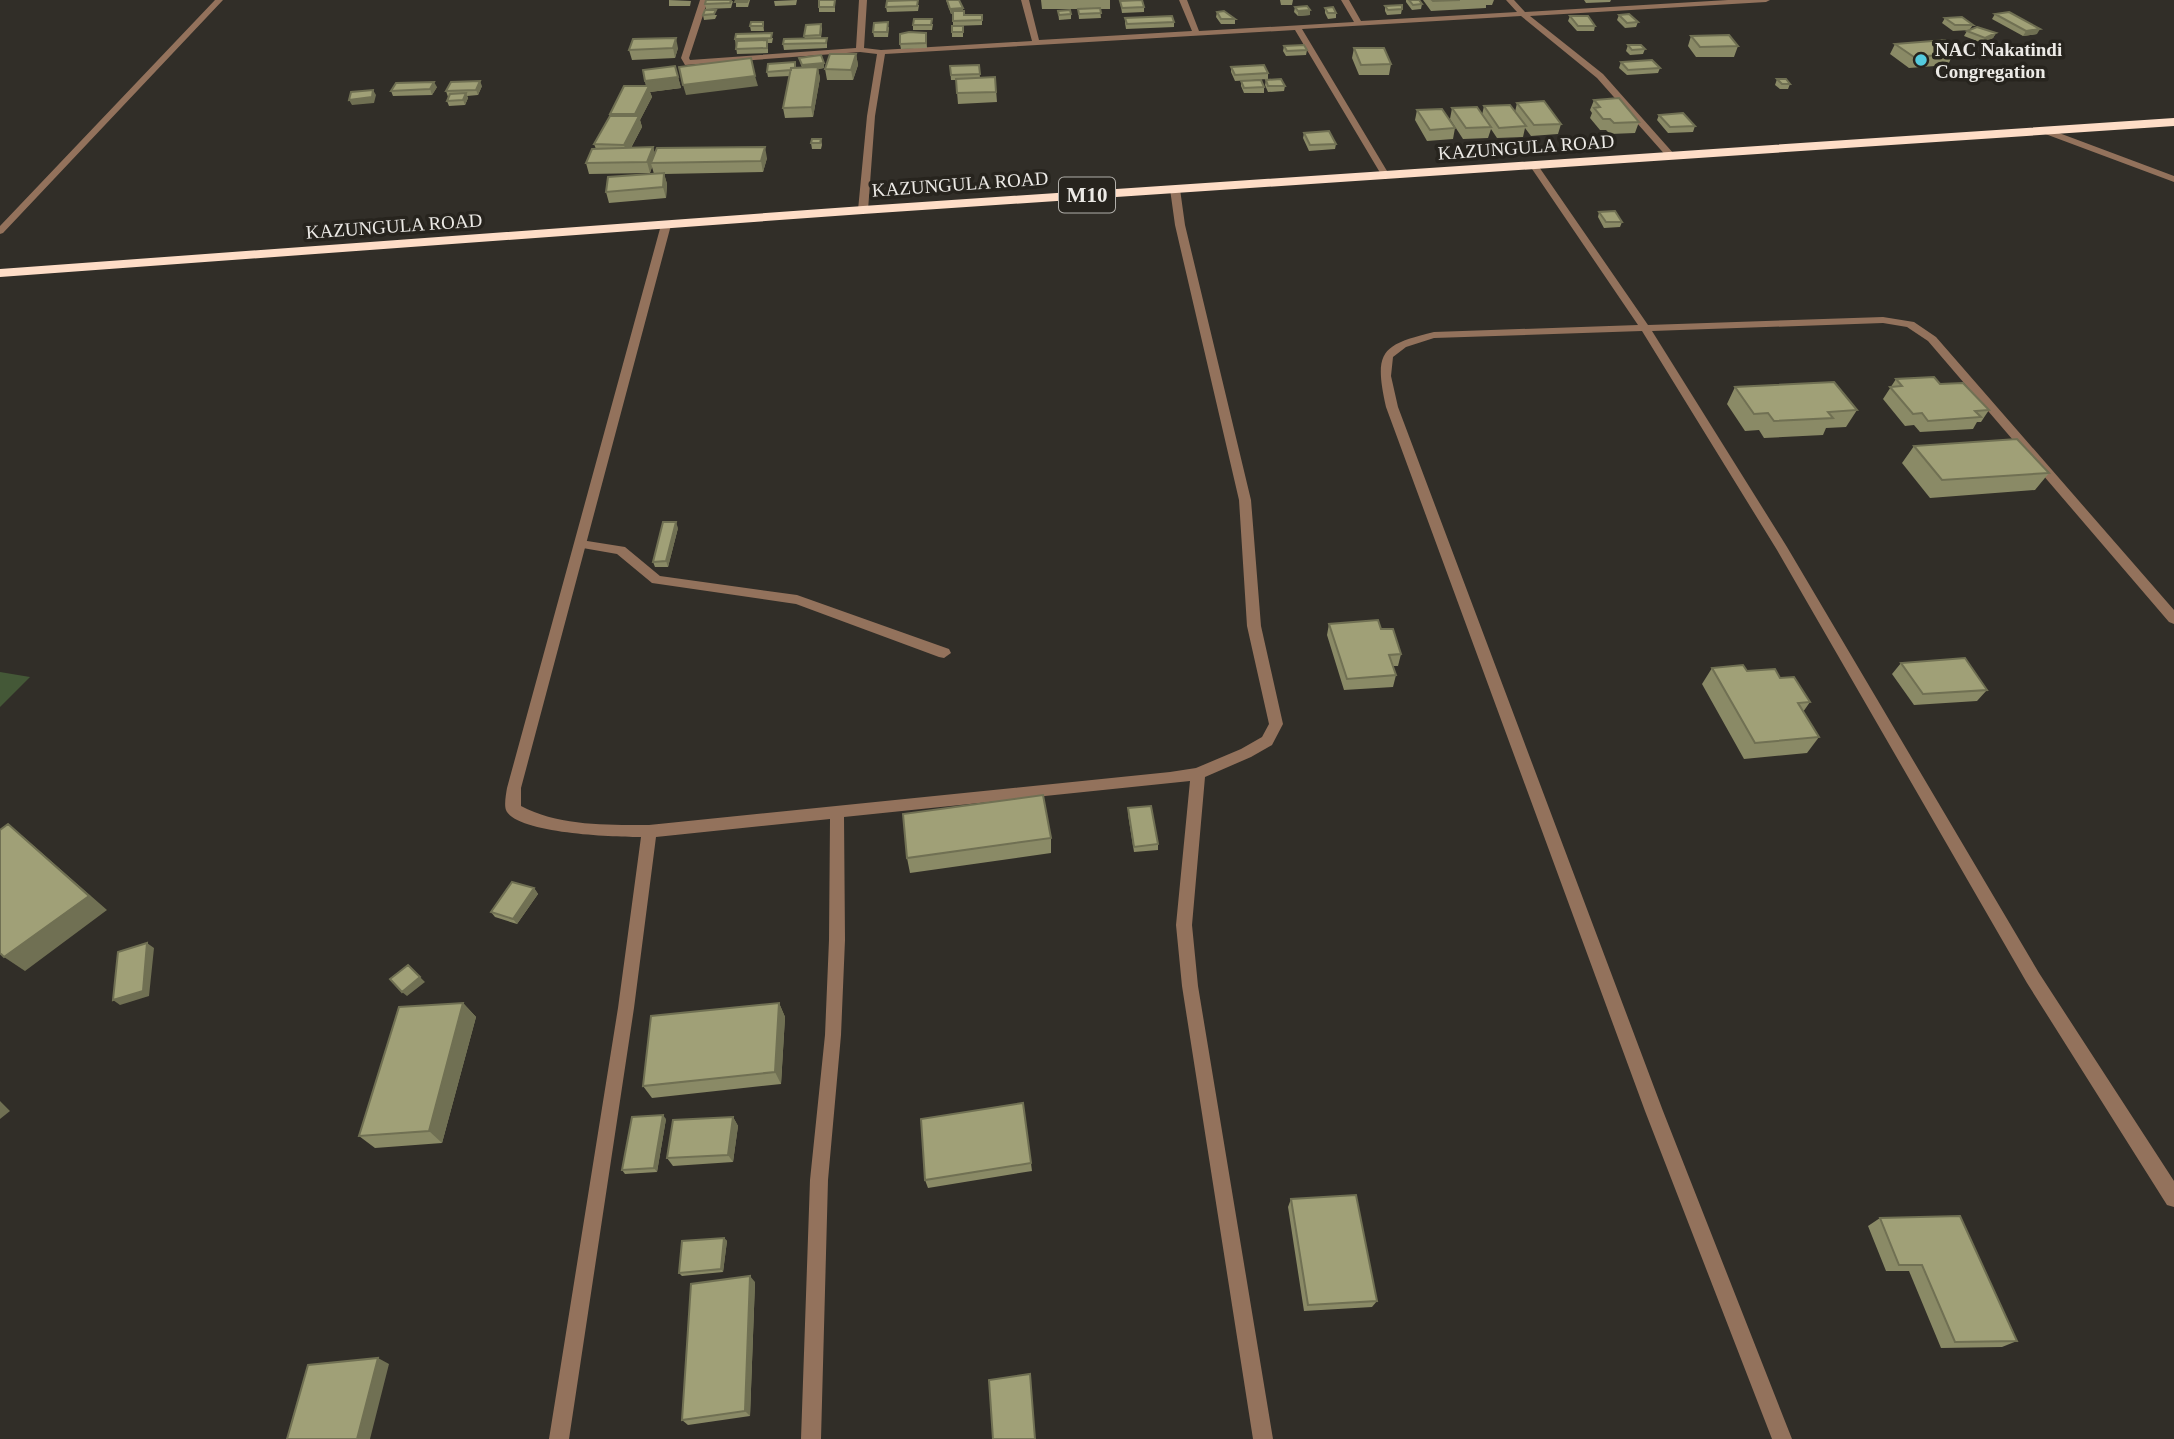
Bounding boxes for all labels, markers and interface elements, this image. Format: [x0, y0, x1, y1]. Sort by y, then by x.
place label: NAC Nakatindi Congregation [1935, 39, 2062, 82]
marker: NAC Nakatindi Congregation [1913, 52, 1929, 68]
street label: KAZUNGULA ROAD [1437, 130, 1615, 164]
street label: KAZUNGULA ROAD [871, 167, 1049, 201]
road number: M10 [1059, 178, 1115, 212]
street label: KAZUNGULA ROAD [305, 209, 483, 243]

